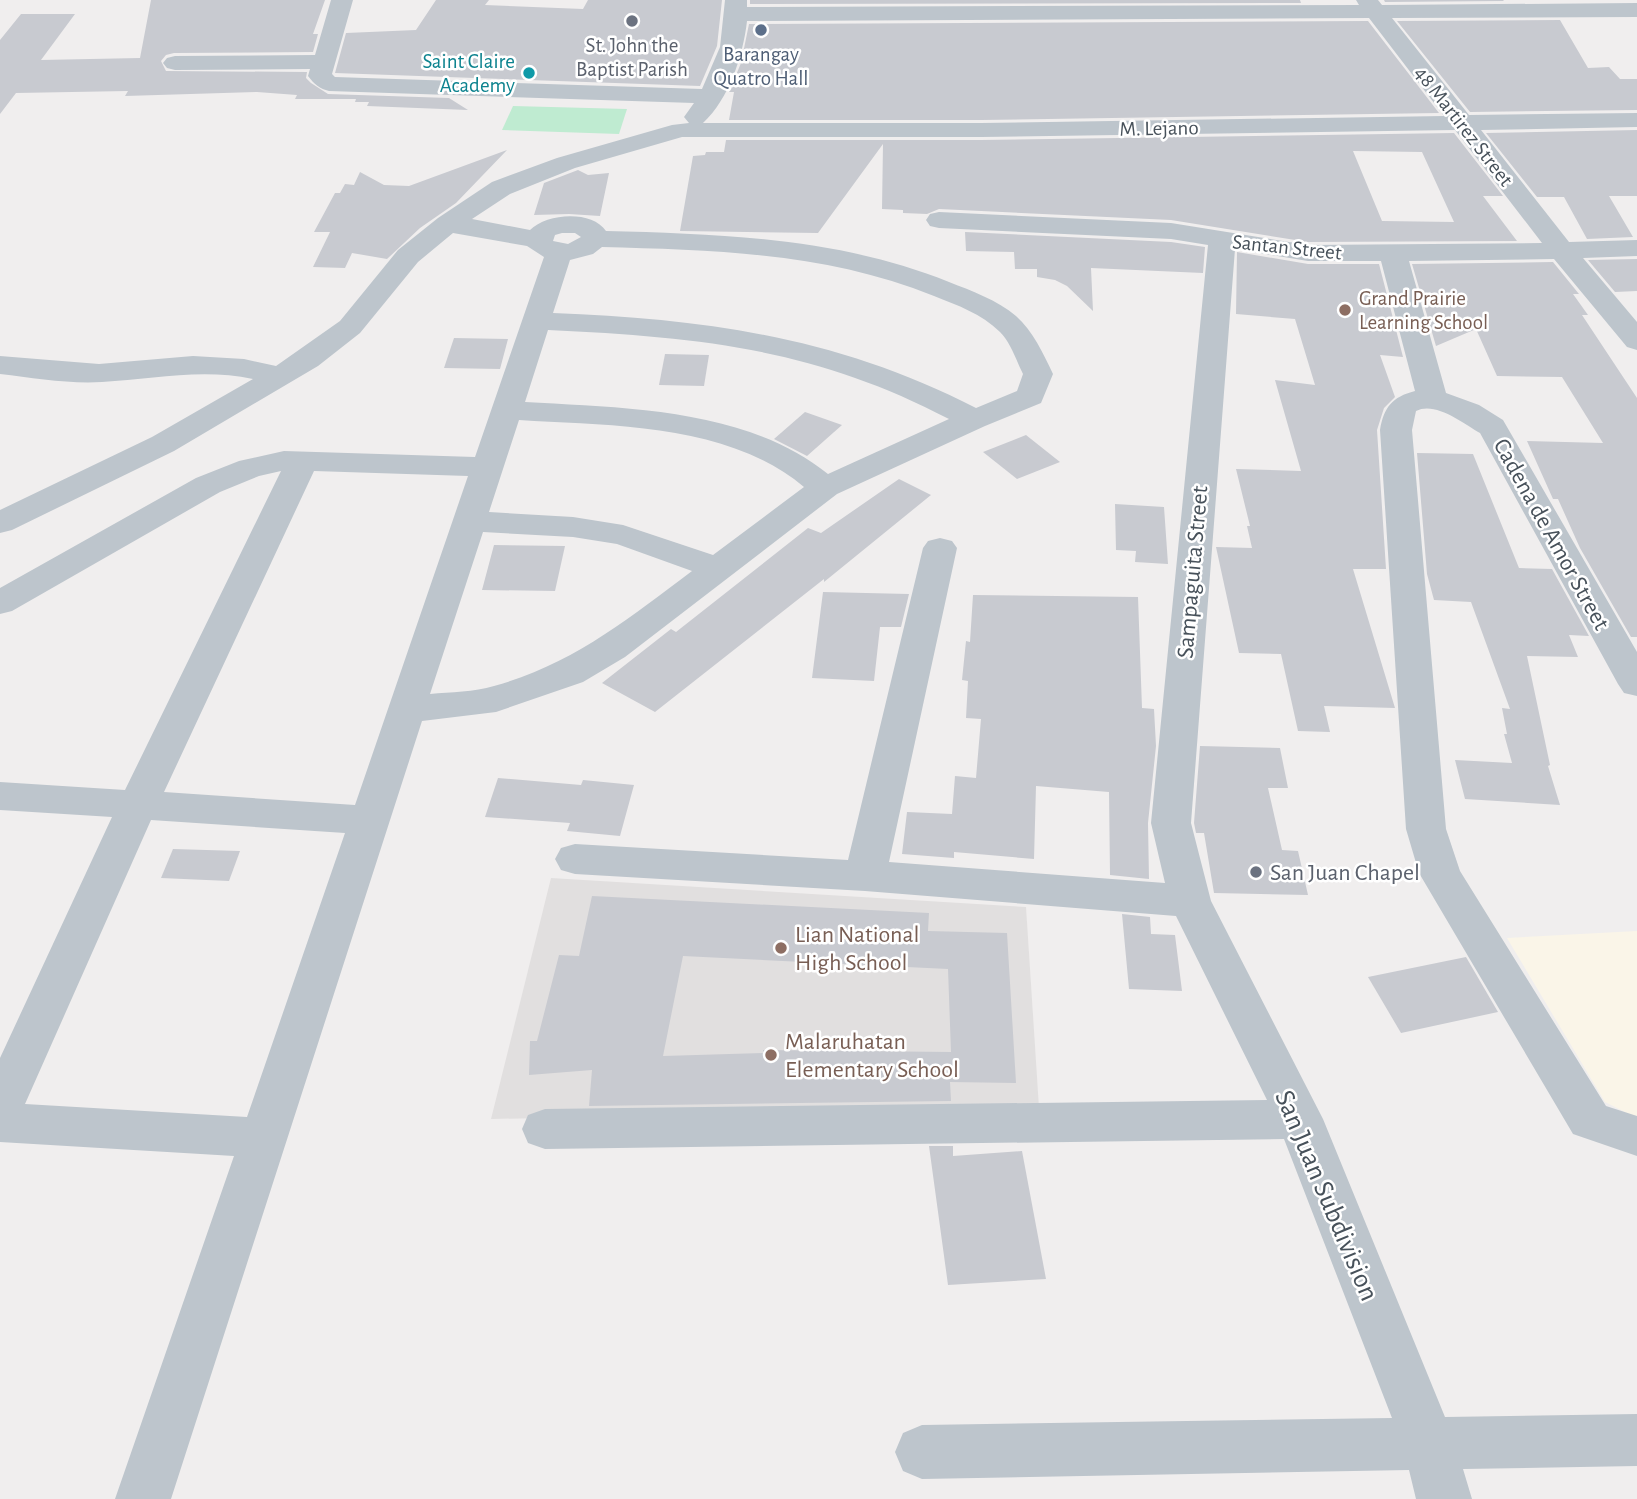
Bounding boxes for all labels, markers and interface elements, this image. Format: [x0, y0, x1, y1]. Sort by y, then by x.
marker: St. John the Baptist Parish [624, 13, 640, 29]
marker: Barangay Quatro Hall [753, 22, 769, 38]
place label: St. John the Baptist Parish [576, 35, 688, 80]
place label: Barangay Quatro Hall [713, 44, 809, 89]
place label: Saint Claire Academy [422, 51, 515, 96]
street label: 48 Martirez Street [1410, 62, 1517, 191]
marker: Saint Claire Academy [521, 65, 537, 81]
street label: M. Lejano [1119, 117, 1199, 140]
street label: Santan Street [1231, 231, 1343, 264]
place label: Grand Prairie Learning School [1359, 288, 1488, 333]
marker: Grand Prairie Learning School [1337, 302, 1353, 318]
street label: Cadena de Amor Street [1489, 435, 1614, 634]
street label: Sampaguita Street [1173, 484, 1213, 659]
place label: San Juan Chapel [1270, 861, 1420, 885]
marker: San Juan Chapel [1248, 864, 1264, 880]
place label: Lian National High School [795, 923, 919, 975]
marker: Lian National High School [773, 940, 789, 956]
place label: Malaruhatan Elementary School [785, 1030, 959, 1082]
marker: Malaruhatan Elementary School [763, 1047, 779, 1063]
street label: San Juan Subdivision [1269, 1086, 1383, 1305]

